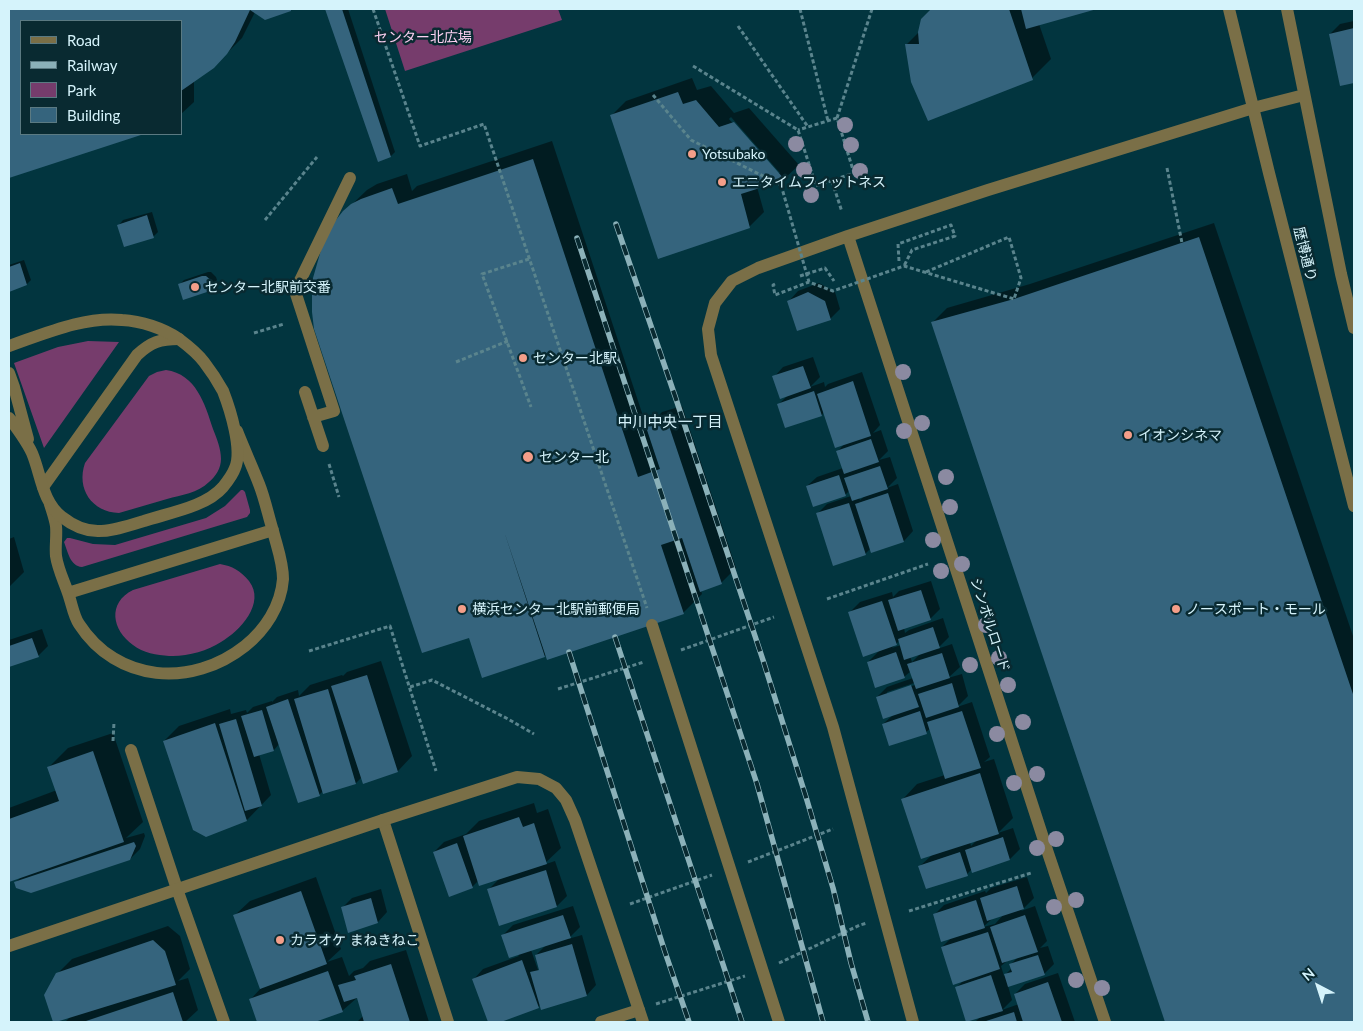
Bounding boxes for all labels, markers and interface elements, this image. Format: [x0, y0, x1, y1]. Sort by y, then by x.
legend [20, 20, 182, 135]
park label: センター北広場 [374, 29, 472, 45]
text: Road [67, 31, 100, 49]
text: Railway [67, 56, 118, 74]
text: Park [67, 81, 96, 99]
text: Building [67, 106, 120, 124]
place label: Yotsubako [702, 146, 765, 162]
marker: Yotsubako [686, 148, 698, 160]
place label: エニタイムフィットネス [732, 174, 886, 190]
marker: エニタイムフィットネス [716, 176, 728, 188]
street label: 歴博通り [1290, 225, 1320, 283]
place label: センター北駅前交番 [205, 279, 331, 295]
marker: センター北駅前交番 [189, 281, 201, 293]
place label: センター北駅 [533, 350, 617, 366]
marker: センター北駅 [517, 352, 529, 364]
district label: 中川中央一丁目 [618, 413, 722, 431]
place label: イオンシネマ [1138, 427, 1222, 443]
marker: イオンシネマ [1122, 429, 1134, 441]
place label: センター北 [539, 449, 609, 465]
marker: センター北 [521, 450, 535, 464]
street label: シンボルロード [967, 576, 1013, 674]
place label: 横浜センター北駅前郵便局 [472, 601, 640, 617]
place label: ノースポート・モール [1186, 601, 1326, 617]
marker: 横浜センター北駅前郵便局 [456, 603, 468, 615]
marker: ノースポート・モール [1170, 603, 1182, 615]
place label: カラオケ まねきねこ [290, 932, 420, 948]
marker: カラオケ まねきねこ [274, 934, 286, 946]
north arrow [1293, 961, 1343, 1011]
text: N [1298, 964, 1318, 984]

